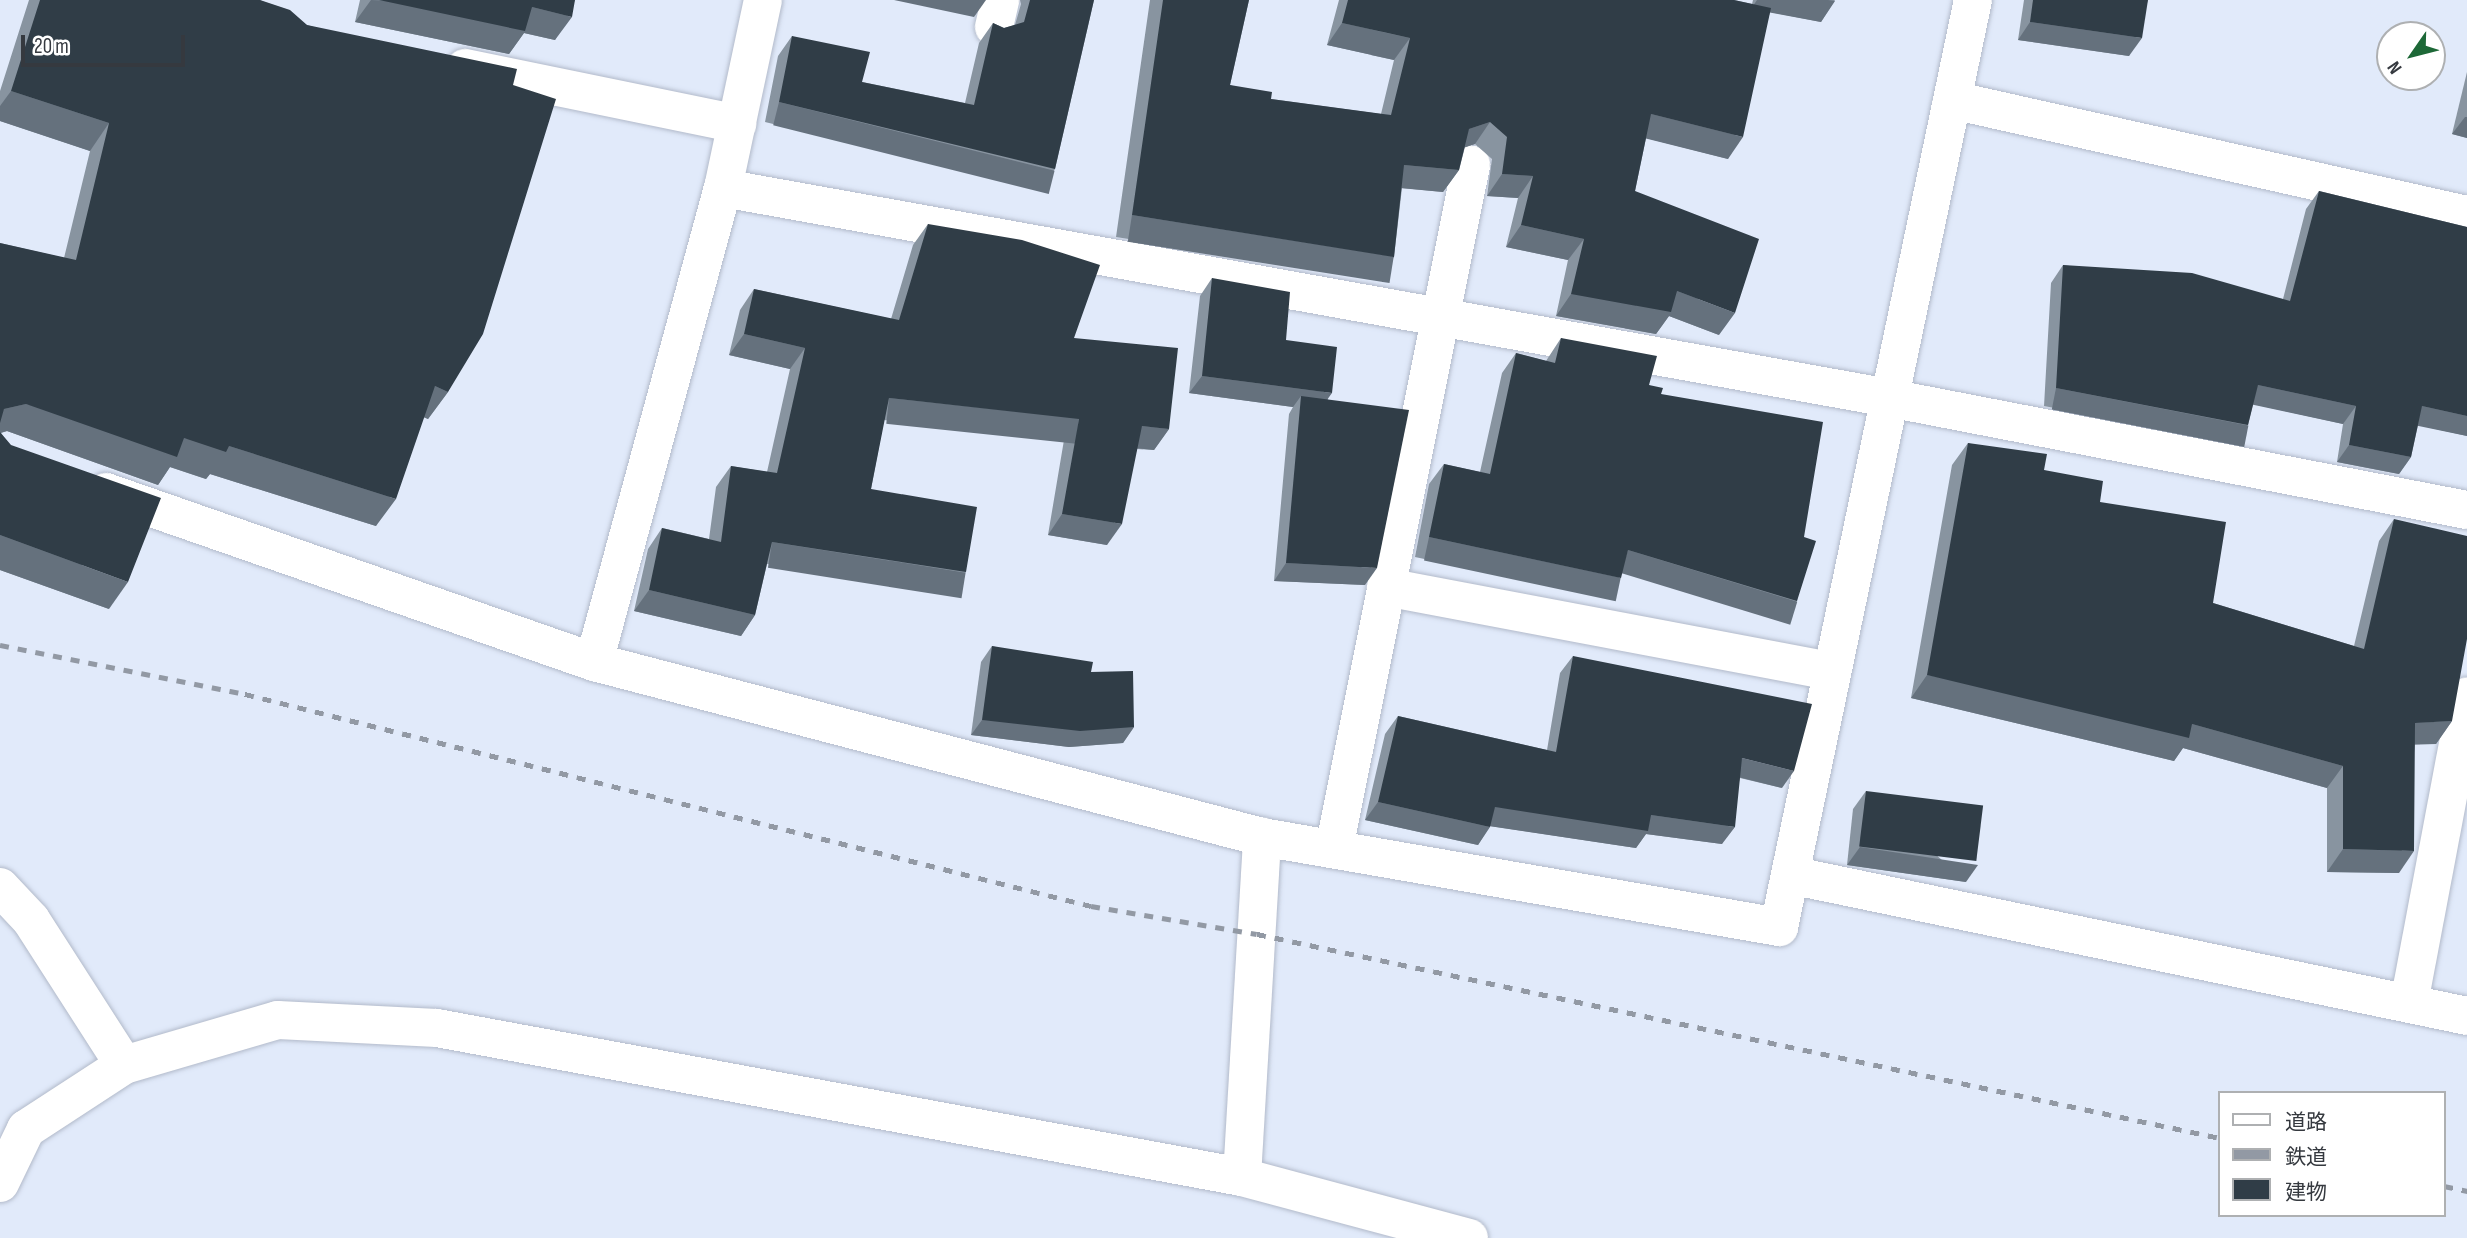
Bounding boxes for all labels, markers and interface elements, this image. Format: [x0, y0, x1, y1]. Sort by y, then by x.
scale bar [24, 21, 189, 65]
north arrow [2376, 21, 2446, 91]
text: 20 m [34, 34, 69, 59]
text: N [2383, 56, 2407, 78]
legend [2218, 1091, 2446, 1217]
text: 道路 [2285, 1110, 2327, 1135]
text: 鉄道 [2285, 1145, 2327, 1170]
text: 建物 [2285, 1180, 2327, 1205]

